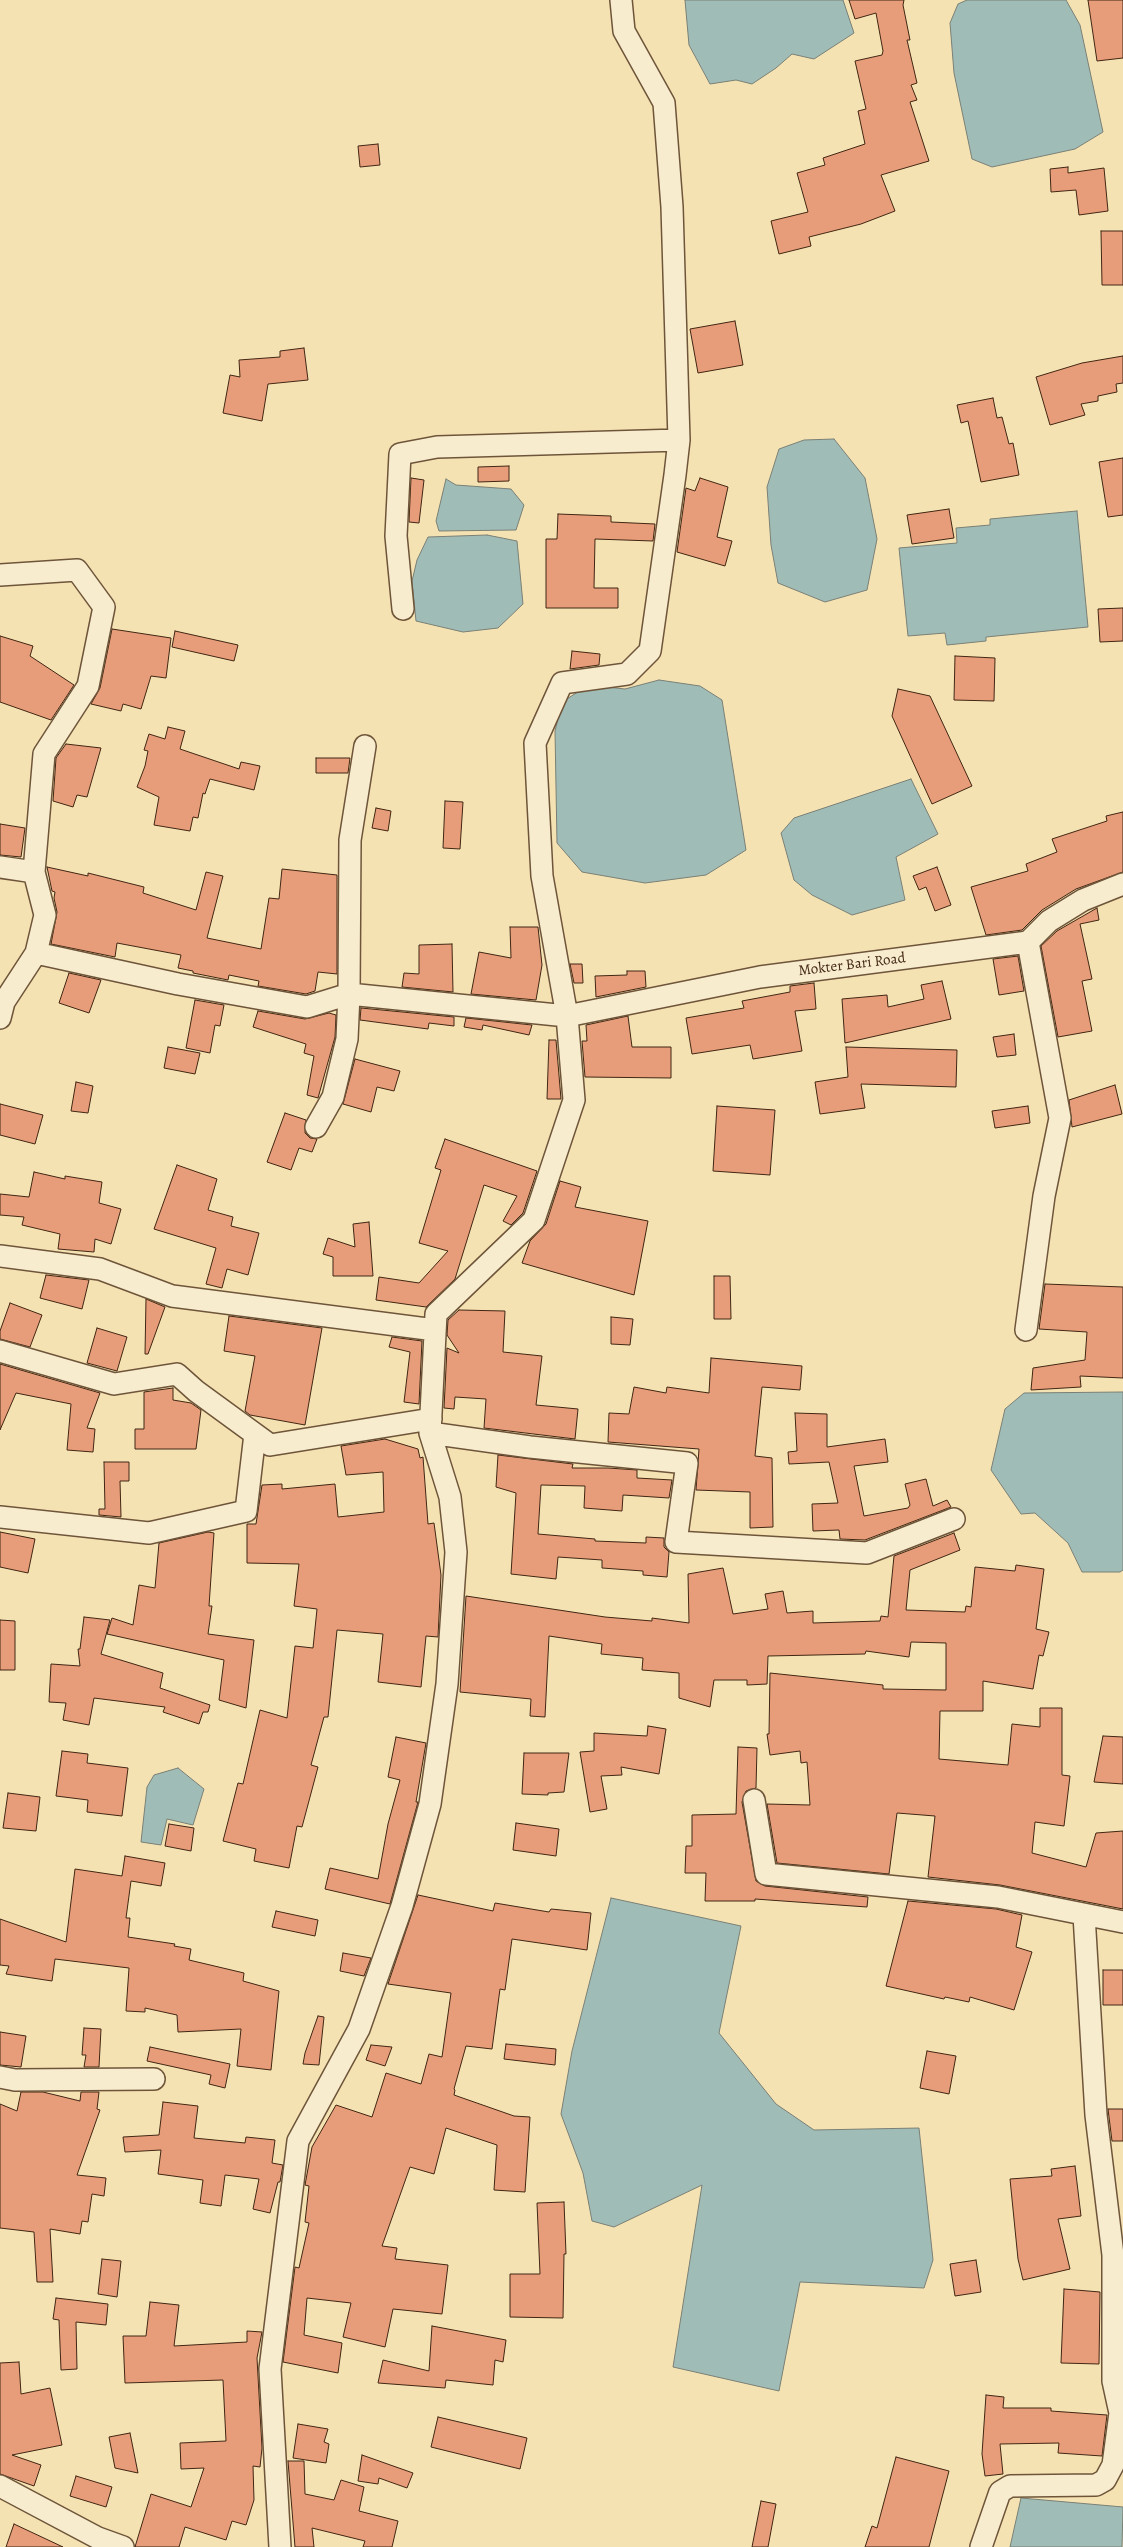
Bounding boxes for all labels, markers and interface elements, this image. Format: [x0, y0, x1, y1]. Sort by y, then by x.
street label: Mokter Bari Road [797, 949, 907, 981]

